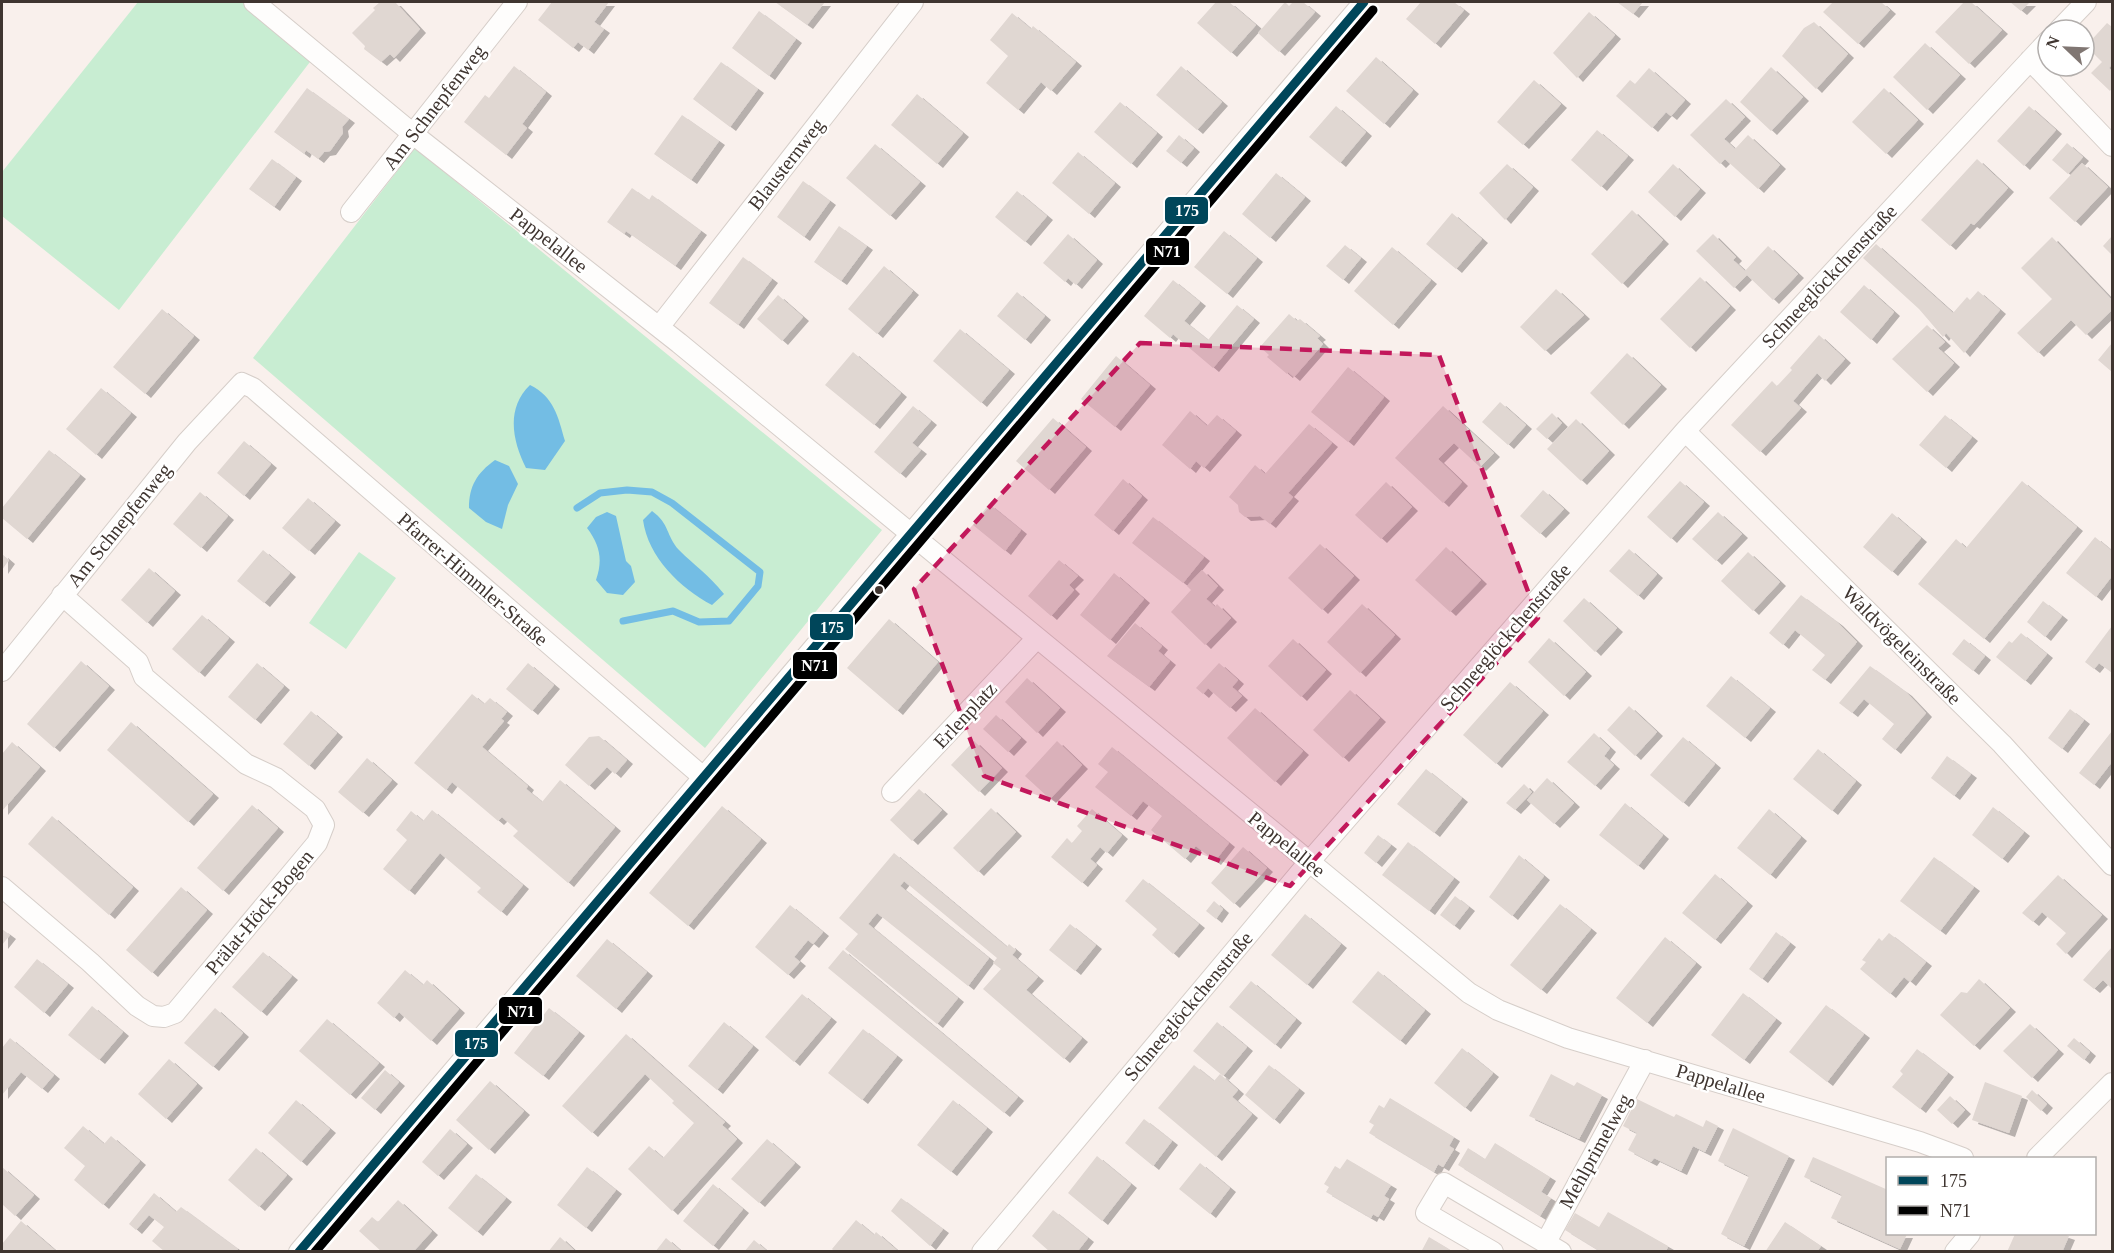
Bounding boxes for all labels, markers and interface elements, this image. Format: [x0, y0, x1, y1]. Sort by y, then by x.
north arrow [2036, 18, 2096, 78]
text: N [2043, 33, 2063, 51]
street label: Am Schnepfenweg [378, 40, 490, 175]
street label: Blausternweg [743, 114, 829, 215]
line badge: 175 [1164, 196, 1209, 225]
street label: Schneeglöckchenstraße [1757, 200, 1902, 353]
text: 175 [1175, 202, 1199, 219]
street label: Pappelallee [505, 203, 592, 278]
line badge: N71 [1145, 237, 1190, 266]
text: N71 [1153, 243, 1181, 260]
street label: Am Schnepfenweg [62, 459, 176, 592]
street label: Pfarrer-Himmler-Straße [394, 508, 553, 650]
street label: Schneeglöckchenstraße [1435, 559, 1576, 716]
street label: Waldvögeleinstraße [1838, 581, 1966, 710]
unlabelled marker [873, 584, 885, 596]
line badge: 175 [809, 613, 854, 641]
text: 175 [820, 619, 844, 636]
line badge: N71 [792, 651, 838, 680]
text: N71 [801, 657, 829, 674]
street label: Erlenplatz [929, 677, 1002, 753]
street label: Pappelallee [1244, 806, 1330, 882]
street label: Prälat-Höck-Bogen [201, 845, 318, 979]
street label: Schneeglöckchenstraße [1119, 927, 1258, 1086]
line badge: N71 [498, 996, 543, 1025]
text: N71 [507, 1003, 535, 1020]
line badge: 175 [454, 1029, 499, 1058]
text: 175 [464, 1035, 488, 1052]
street label: Pappelallee [1673, 1059, 1768, 1108]
street label: Mehlprimelweg [1554, 1090, 1636, 1213]
legend [1886, 1157, 2096, 1235]
text: 175 [1940, 1171, 1967, 1191]
text: N71 [1940, 1201, 1971, 1221]

